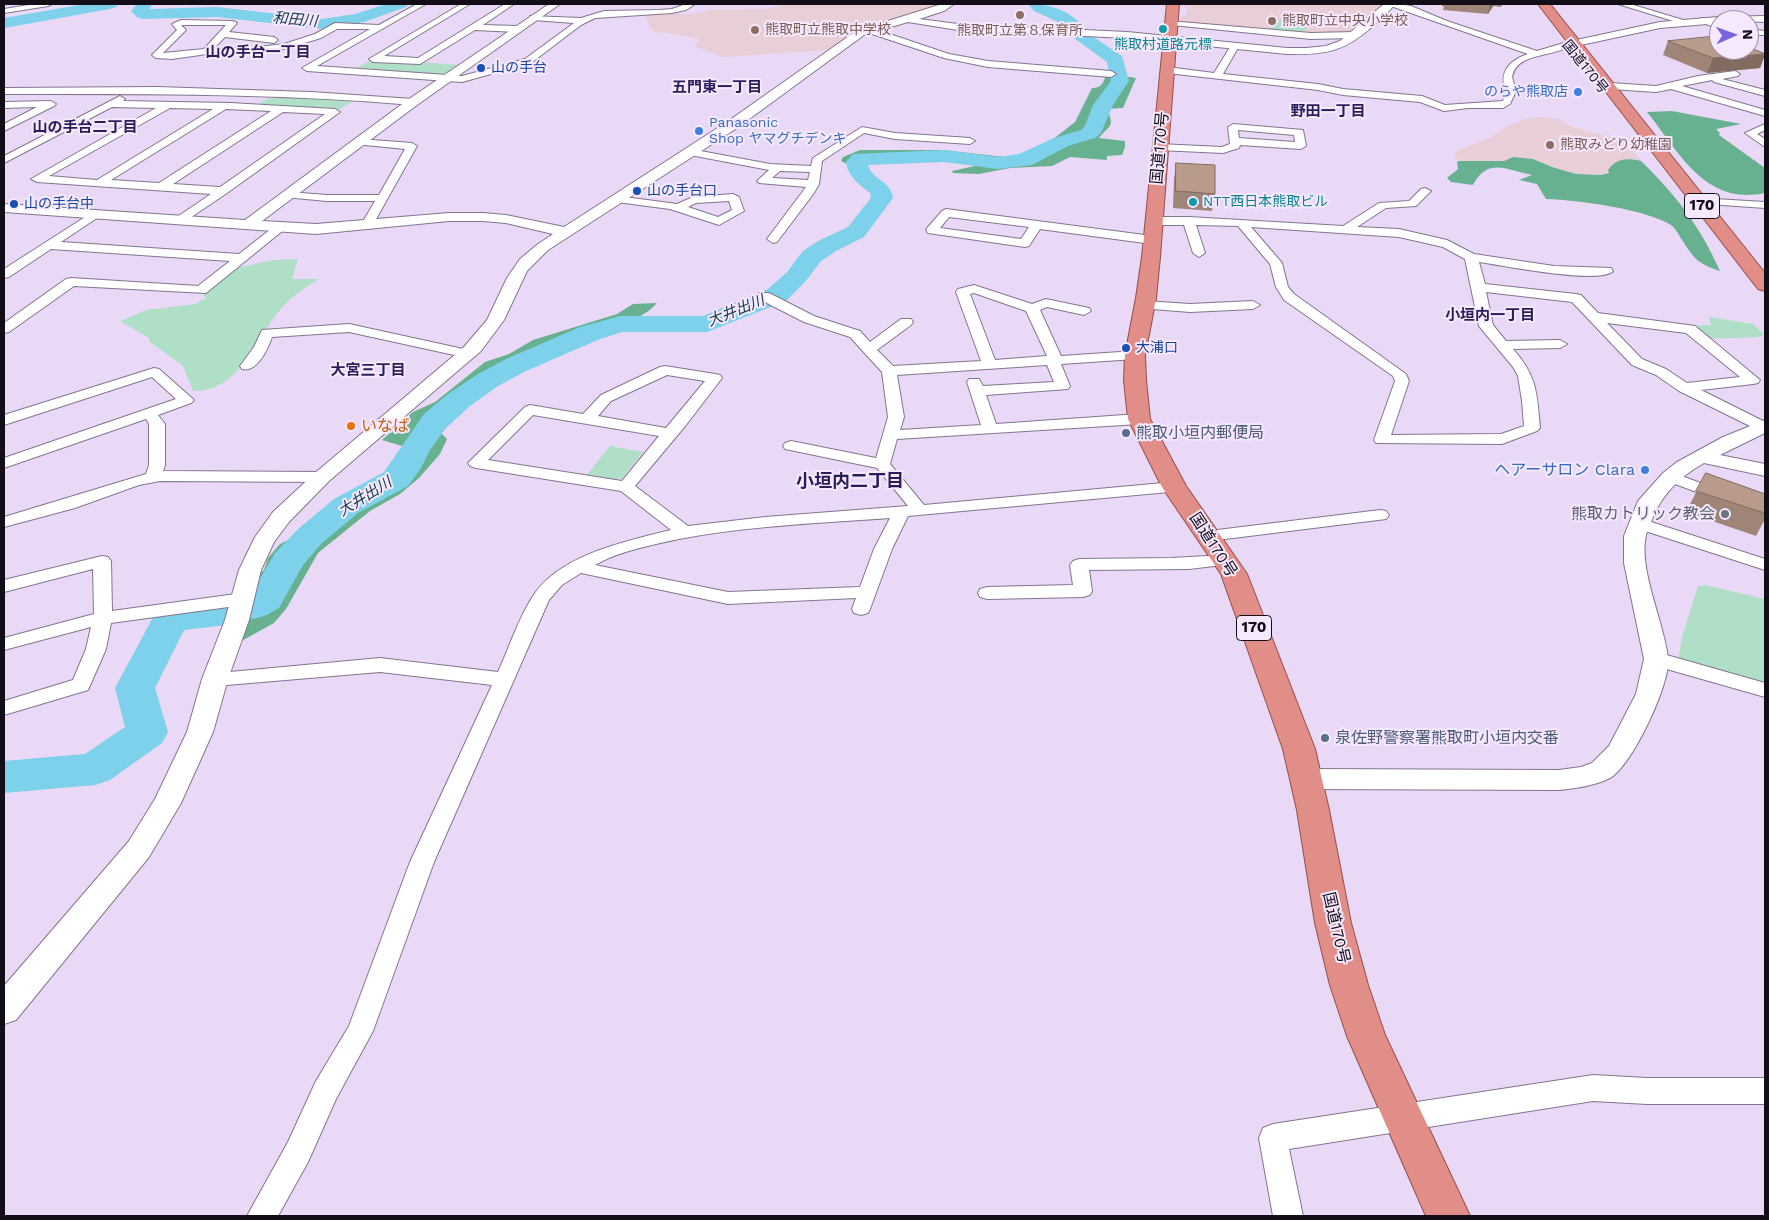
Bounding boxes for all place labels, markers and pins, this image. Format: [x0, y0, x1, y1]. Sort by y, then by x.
marker: 熊取町立第８保育所 [1014, 9, 1026, 21]
place label: 熊取町立中央小学校 [1282, 13, 1408, 29]
marker: 熊取町立中央小学校 [1266, 15, 1278, 27]
place label: 熊取町立熊取中学校 [765, 22, 891, 38]
place label: 熊取町立第８保育所 [957, 23, 1083, 39]
marker: 熊取村道路元標 [1157, 23, 1169, 35]
marker: 熊取町立熊取中学校 [749, 24, 761, 36]
place label: 熊取村道路元標 [1114, 37, 1212, 53]
place label: 山の手台 [491, 60, 547, 76]
marker: 山の手台 [475, 62, 487, 74]
place label: のらや熊取店 [1484, 84, 1568, 100]
marker: のらや熊取店 [1572, 86, 1584, 98]
place label: Panasonic Shop ヤマグチデンキ [709, 115, 847, 148]
marker: Panasonic Shop ヤマグチデンキ [693, 125, 705, 137]
place label: 熊取みどり幼稚園 [1560, 137, 1672, 153]
marker: 熊取みどり幼稚園 [1544, 139, 1556, 151]
place label: 山の手台口 [647, 183, 717, 199]
marker: 山の手台口 [631, 185, 643, 197]
place label: NTT西日本熊取ビル [1203, 194, 1328, 210]
place label: 山の手台中 [24, 196, 94, 212]
marker: NTT西日本熊取ビル [1187, 196, 1199, 208]
marker: 山の手台中 [8, 198, 20, 210]
place label: 大浦口 [1136, 340, 1178, 356]
marker: 大浦口 [1120, 342, 1132, 354]
place label: いなば [361, 416, 409, 436]
marker: いなば [345, 420, 357, 432]
place label: 熊取小垣内郵便局 [1136, 423, 1264, 443]
marker: 熊取小垣内郵便局 [1120, 427, 1132, 439]
place label: ヘアーサロン Clara [1494, 460, 1635, 480]
marker: ヘアーサロン Clara [1639, 464, 1651, 476]
place label: 熊取カトリック教会 [1571, 504, 1715, 524]
marker: 熊取カトリック教会 [1719, 508, 1731, 520]
place label: 泉佐野警察署熊取町小垣内交番 [1335, 728, 1559, 748]
marker: 泉佐野警察署熊取町小垣内交番 [1319, 732, 1331, 744]

